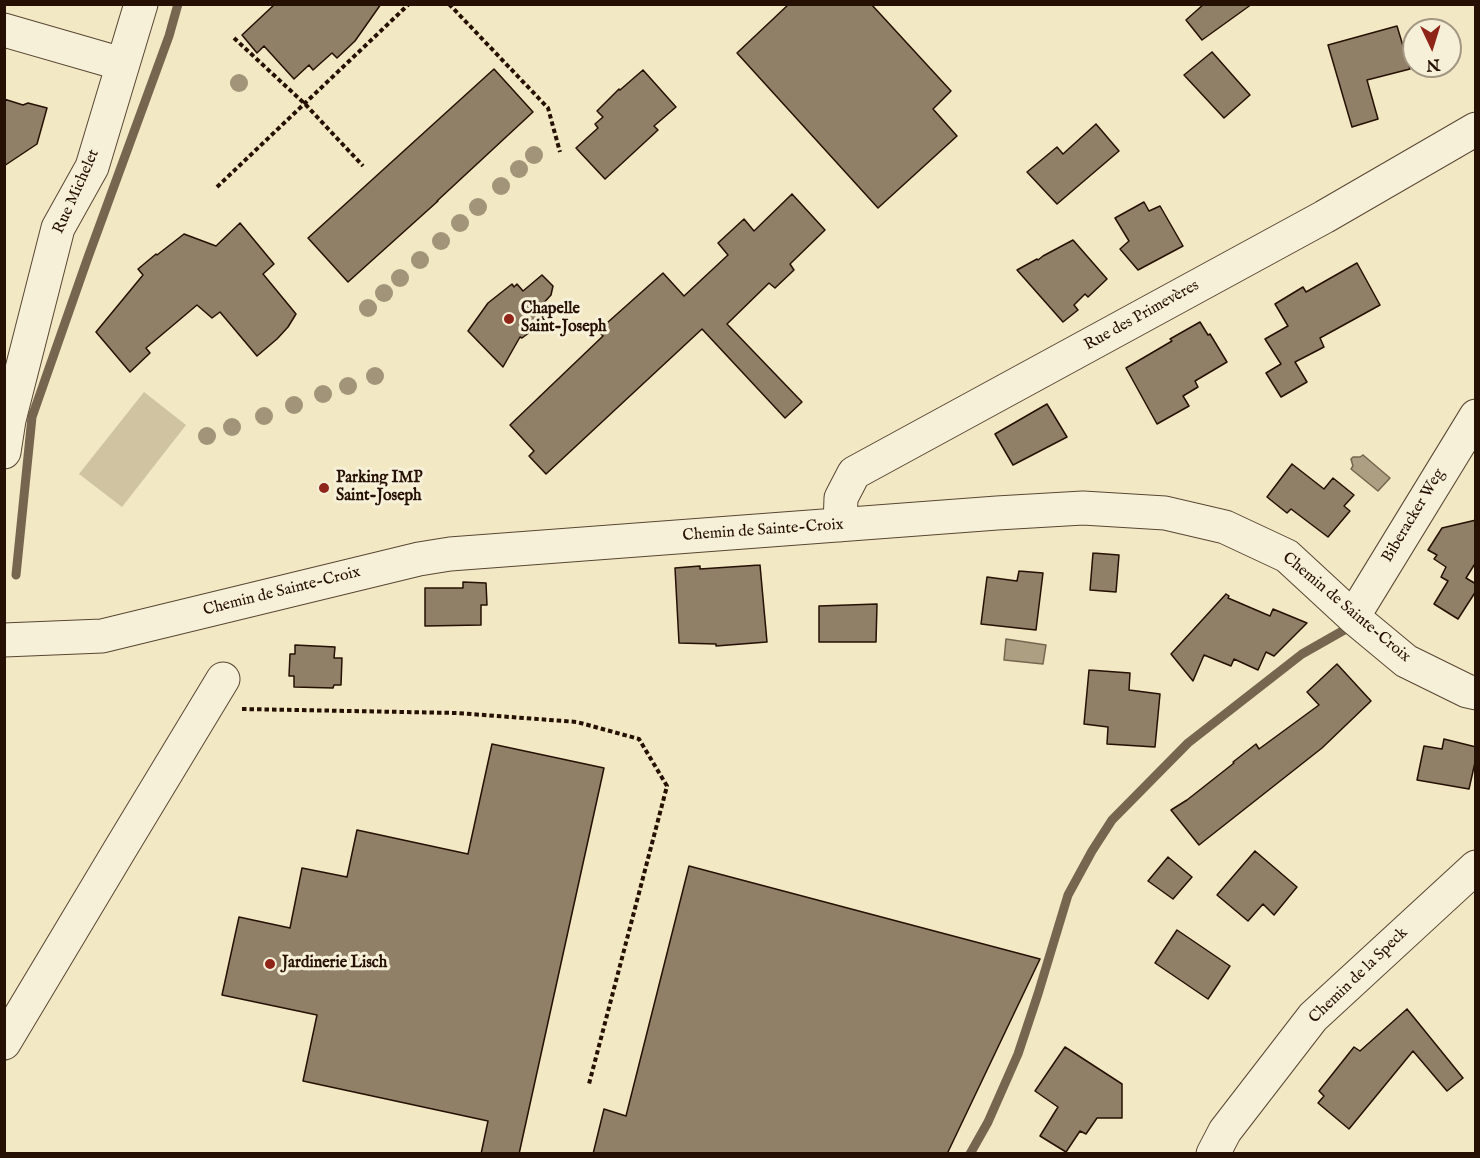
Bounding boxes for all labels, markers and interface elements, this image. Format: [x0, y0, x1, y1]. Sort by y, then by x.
north arrow [1402, 18, 1462, 78]
text: N [1426, 54, 1441, 74]
street label: Rue Michelet [50, 147, 104, 237]
street label: Rue des Primevères [1081, 276, 1203, 356]
place label: Chapelle Saint-Joseph [521, 300, 607, 338]
marker: Chapelle Saint-Joseph [502, 312, 516, 326]
street label: Biberacker Weg [1378, 466, 1450, 566]
place label: Parking IMP Saint-Joseph [336, 469, 423, 507]
marker: Parking IMP Saint-Joseph [317, 481, 331, 495]
street label: Chemin de Sainte-Croix [682, 516, 844, 546]
street label: Chemin de Sainte-Croix [1278, 549, 1414, 667]
street label: Chemin de Sainte-Croix [201, 563, 363, 621]
street label: Chemin de la Speck [1306, 924, 1412, 1028]
place label: Jardinerie Lisch [282, 954, 387, 974]
marker: Jardinerie Lisch [263, 957, 277, 971]

